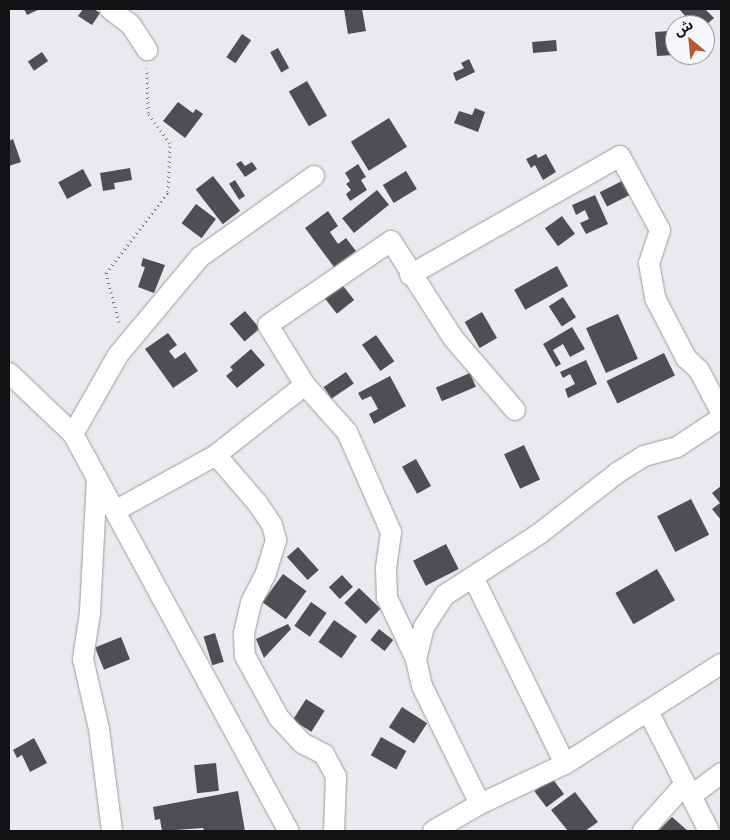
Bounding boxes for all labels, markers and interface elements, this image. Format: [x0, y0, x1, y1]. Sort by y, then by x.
north arrow [665, 15, 715, 65]
text: ش [671, 15, 696, 40]

